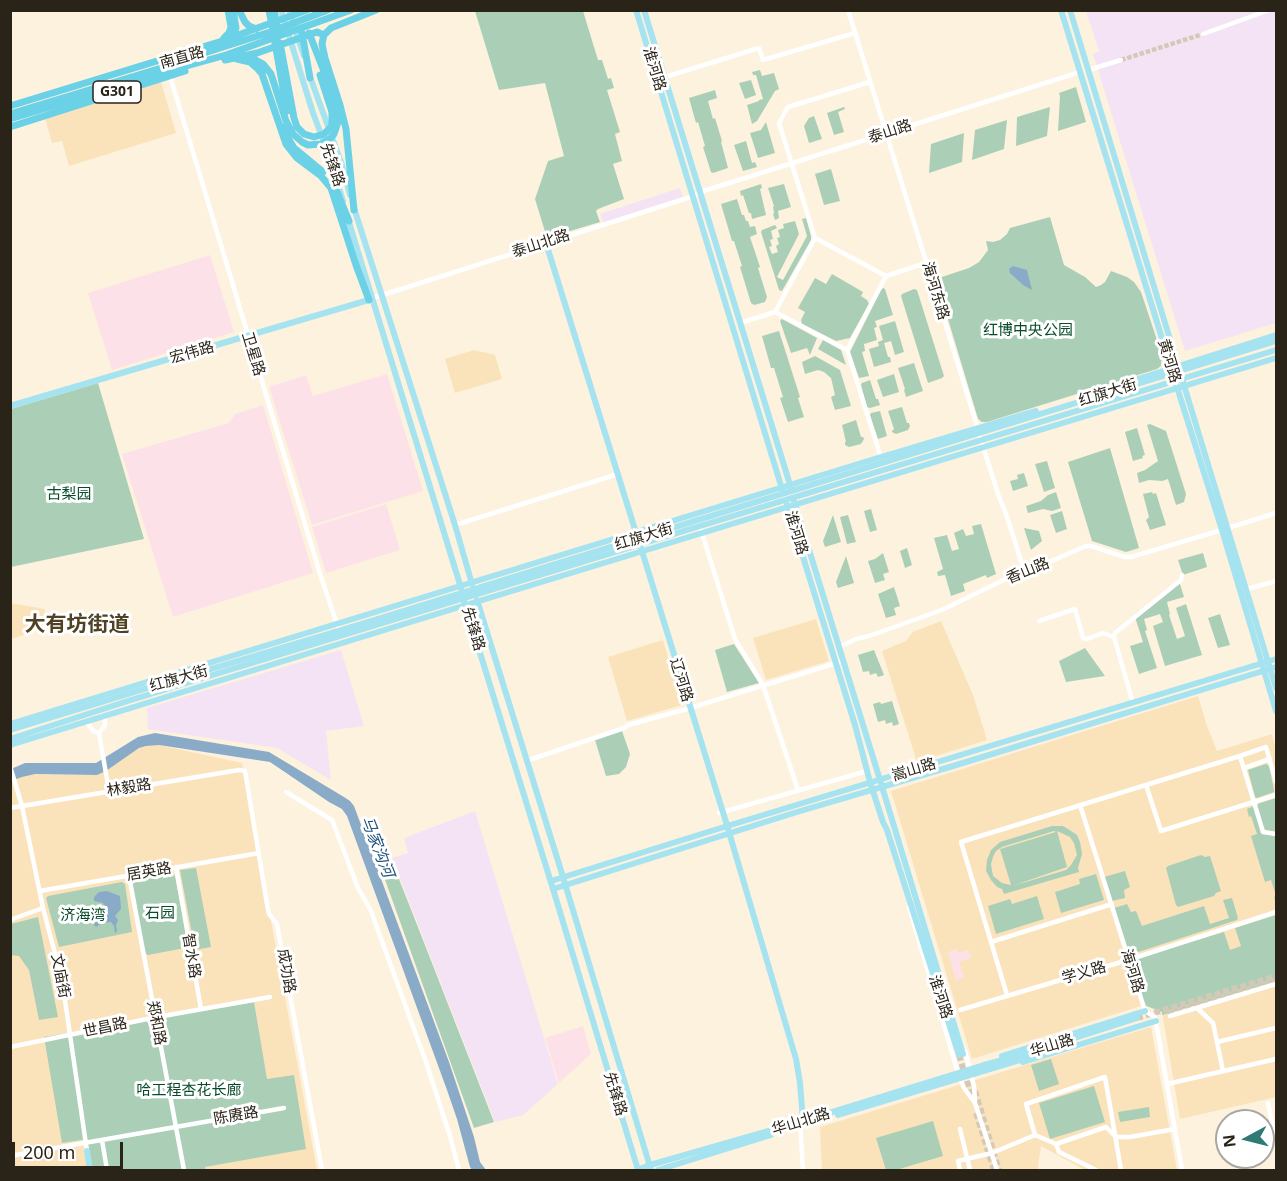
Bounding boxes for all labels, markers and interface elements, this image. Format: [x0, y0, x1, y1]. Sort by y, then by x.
street label: 南直路 [158, 43, 206, 73]
street label: 淮河路 [639, 45, 669, 93]
road number: G301 [93, 81, 141, 103]
street label: 泰山路 [866, 116, 914, 148]
street label: 先锋路 [316, 141, 348, 189]
street label: 泰山北路 [510, 226, 572, 262]
street label: 海河东路 [918, 260, 952, 322]
park label: 红博中央公园 [983, 322, 1073, 340]
street label: 卫星路 [238, 330, 268, 378]
street label: 黄河路 [1154, 337, 1184, 385]
street label: 宏伟路 [168, 338, 216, 368]
street label: 红旗大街 [1077, 376, 1139, 410]
park label: 古梨园 [47, 486, 91, 504]
street label: 淮河路 [781, 509, 811, 557]
street label: 红旗大街 [613, 520, 675, 554]
street label: 香山路 [1004, 554, 1052, 588]
street label: 先锋路 [458, 605, 488, 653]
district label: 大有坊街道 [25, 612, 129, 638]
street label: 辽河路 [666, 656, 696, 704]
street label: 红旗大街 [148, 662, 210, 696]
street label: 嵩山路 [890, 755, 938, 785]
street label: 林毅路 [105, 776, 153, 800]
water label: 马家沟河 [357, 814, 397, 880]
street label: 居英路 [125, 859, 173, 885]
park label: 石园 [145, 905, 175, 923]
park label: 济海湾 [61, 907, 105, 925]
street label: 智水路 [178, 932, 204, 980]
street label: 成功路 [273, 947, 299, 995]
street label: 海河路 [1117, 947, 1147, 995]
street label: 文庙街 [47, 952, 73, 1000]
street label: 学义路 [1060, 958, 1108, 988]
street label: 淮河路 [924, 973, 956, 1021]
street label: 郑和路 [143, 999, 169, 1047]
street label: 世昌路 [81, 1015, 129, 1041]
street label: 华山路 [1028, 1031, 1076, 1061]
street label: 先锋路 [600, 1070, 630, 1118]
park label: 哈工程杏花长廊 [137, 1082, 241, 1100]
street label: 陈赓路 [212, 1103, 260, 1129]
street label: 华山北路 [770, 1105, 832, 1139]
north arrow [1215, 1109, 1275, 1169]
scale bar [15, 1130, 126, 1168]
text: N [1217, 1133, 1241, 1149]
text: 200 m [23, 1140, 75, 1164]

